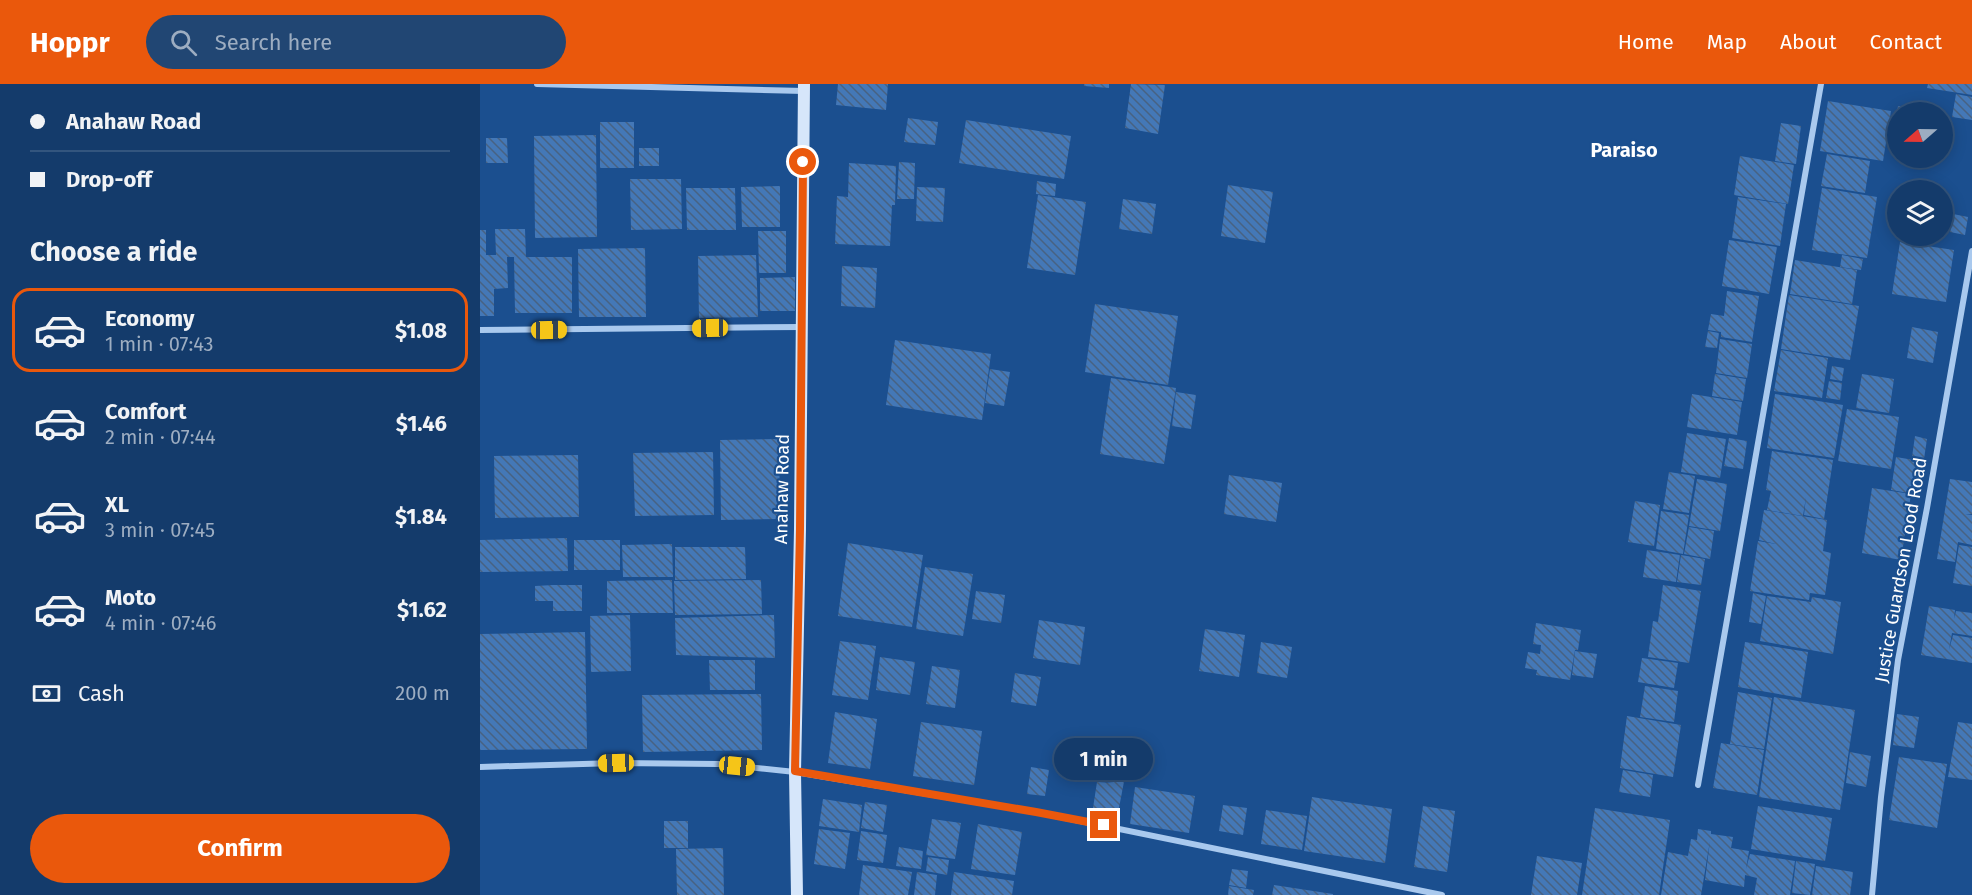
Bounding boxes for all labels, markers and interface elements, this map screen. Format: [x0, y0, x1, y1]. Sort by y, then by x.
search box [146, 15, 566, 69]
text: Hoppr [30, 26, 110, 59]
icon: search [167, 26, 200, 59]
text: Search here [215, 29, 332, 56]
text: Home [1618, 29, 1674, 55]
text: Map [1707, 29, 1747, 55]
text: About [1780, 29, 1837, 55]
text: Contact [1870, 29, 1942, 55]
north arrow [1887, 102, 1953, 168]
map controls [1887, 102, 1953, 246]
text: Anahaw Road [66, 108, 201, 135]
district label: Paraiso [1590, 138, 1658, 162]
route start [789, 148, 816, 175]
text: Drop-off [66, 166, 152, 193]
button: layers [1887, 180, 1953, 246]
text: Choose a ride [30, 236, 197, 268]
icon: car [33, 303, 87, 357]
text: Economy [105, 305, 194, 332]
text: $1.08 [395, 317, 447, 344]
car [692, 319, 728, 337]
car [531, 321, 567, 339]
text: 1 min · 07:43 [105, 332, 213, 356]
icon: car [33, 396, 87, 450]
text: Comfort [105, 398, 186, 425]
text: $1.46 [396, 410, 447, 437]
text: 2 min · 07:44 [105, 425, 216, 449]
street label: Anahaw Road [770, 434, 794, 544]
street label: Justice Guardson Lood Road [1870, 456, 1932, 684]
icon: car [33, 489, 87, 543]
text: XL [105, 491, 129, 518]
text: $1.84 [395, 503, 447, 530]
text: 3 min · 07:45 [105, 518, 215, 542]
icon: car [33, 582, 87, 636]
text: Moto [105, 584, 156, 611]
text: $1.62 [397, 596, 447, 623]
text: 4 min · 07:46 [105, 611, 216, 635]
icon: cash [30, 677, 63, 710]
text: Cash [78, 680, 125, 707]
text: 200 m [395, 681, 450, 705]
callout: 1 min [1054, 738, 1154, 780]
text: 1 min [1079, 747, 1128, 771]
car [598, 753, 634, 773]
car [718, 755, 756, 777]
route end [1090, 811, 1117, 838]
button: Confirm [30, 814, 450, 883]

